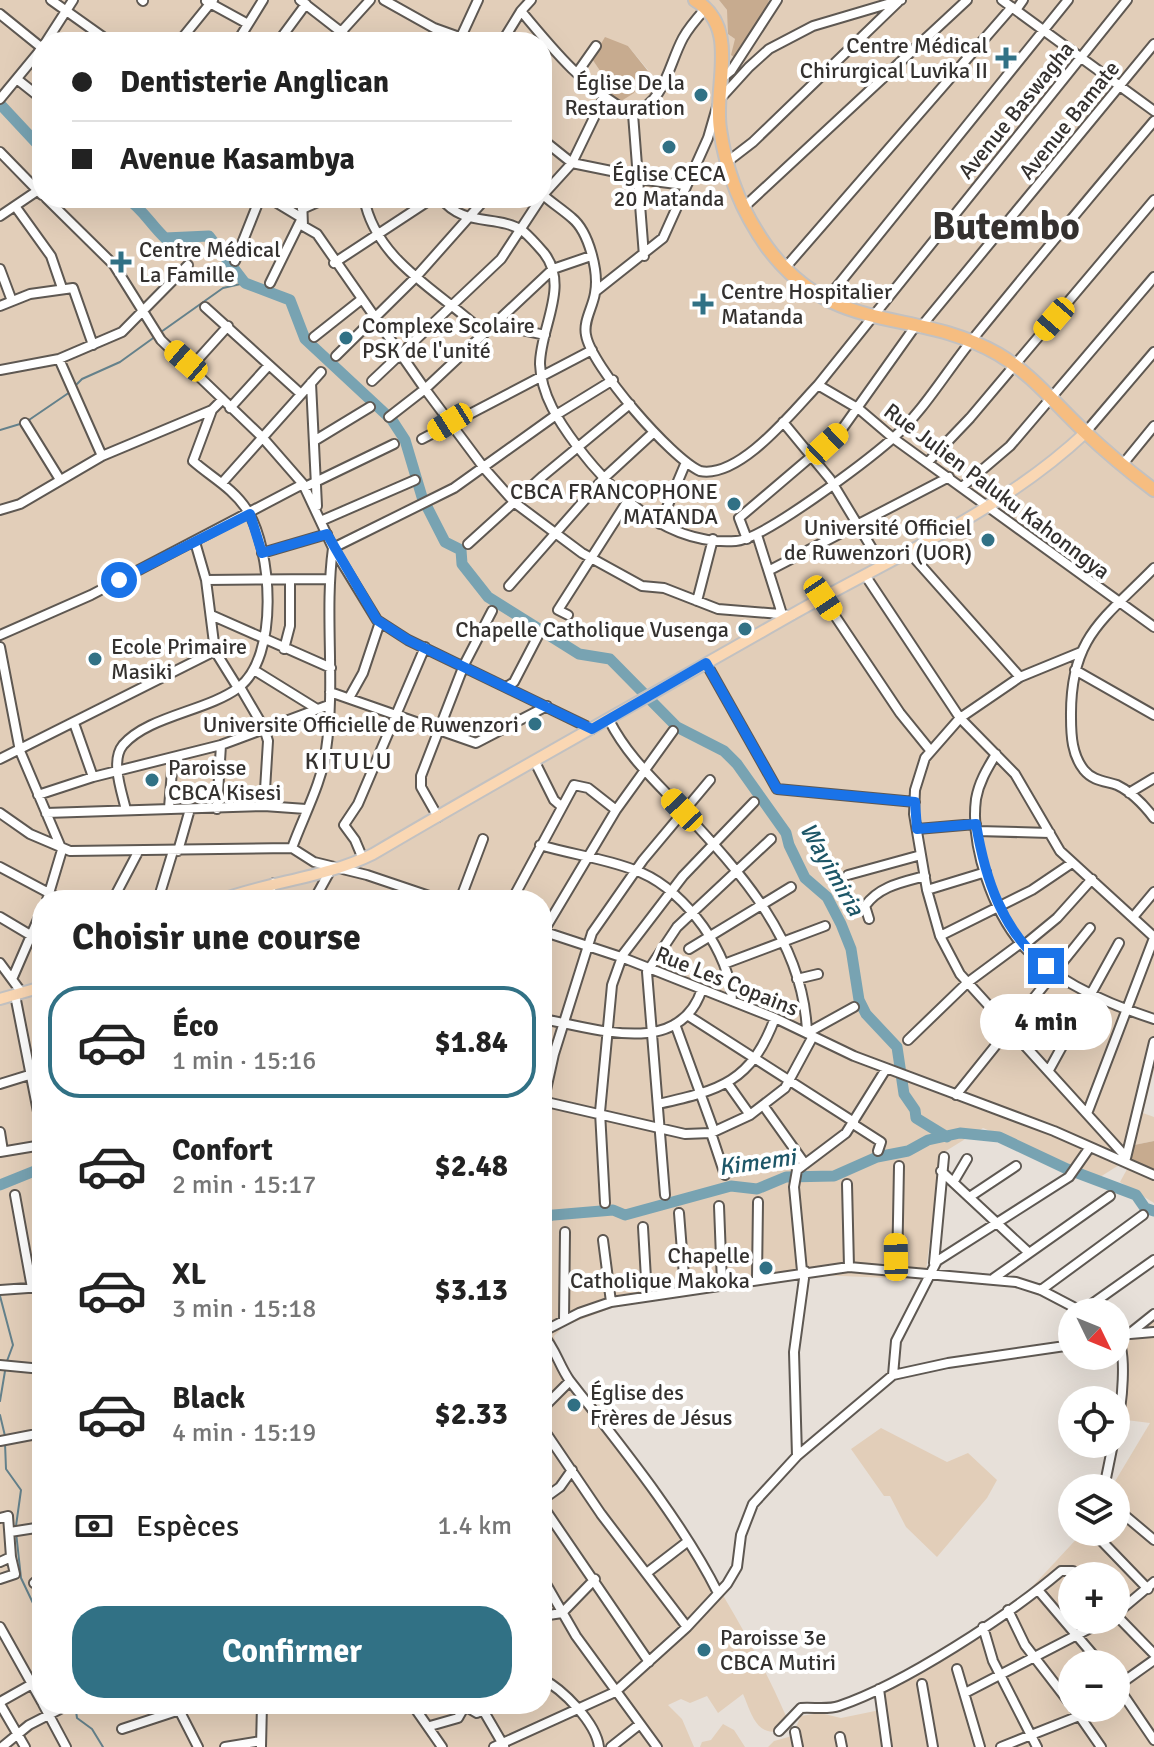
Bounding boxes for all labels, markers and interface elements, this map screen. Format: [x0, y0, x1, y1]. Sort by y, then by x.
place label: Centre Médical Chirurgical Luvika II [800, 32, 988, 84]
street label: Avenue Baswagha [952, 36, 1080, 184]
marker: Centre Médical Chirurgical Luvika II [995, 47, 1017, 69]
street label: Avenue Bamate [1013, 55, 1125, 185]
text: Dentisterie Anglican [120, 64, 389, 101]
place label: Église De la Restauration [564, 69, 685, 121]
marker: Église De la Restauration [692, 86, 710, 104]
marker: Église CECA 20 Matanda [660, 138, 678, 156]
text: Avenue Kasambya [120, 141, 355, 178]
place label: Église CECA 20 Matanda [612, 160, 727, 212]
district label: Butembo [932, 203, 1080, 250]
place label: Centre Médical La Famille [139, 236, 281, 288]
marker: Centre Médical La Famille [110, 251, 132, 273]
place label: Centre Hospitalier Matanda [721, 278, 892, 330]
marker: Centre Hospitalier Matanda [692, 293, 714, 315]
car [1029, 293, 1079, 345]
place label: Complexe Scolaire PSK de l'unité [362, 312, 535, 364]
marker: Complexe Scolaire PSK de l'unité [337, 329, 355, 347]
car [160, 336, 212, 386]
street label: Rue Julien Paluku Kahonngya [879, 397, 1115, 585]
car [423, 399, 477, 445]
car [801, 419, 853, 469]
place label: CBCA FRANCOPHONE MATANDA [510, 478, 719, 530]
marker: CBCA FRANCOPHONE MATANDA [725, 495, 743, 513]
place label: Université Officiel de Ruwenzori (UOR) [784, 514, 972, 566]
marker: Université Officiel de Ruwenzori (UOR) [979, 531, 997, 549]
route start [101, 562, 137, 598]
car [800, 571, 846, 625]
place label: Chapelle Catholique Vusenga [455, 616, 729, 643]
marker: Chapelle Catholique Vusenga [736, 620, 754, 638]
place label: Ecole Primaire Masiki [111, 633, 247, 685]
marker: Ecole Primaire Masiki [86, 650, 104, 668]
place label: Universite Officielle de Ruwenzori [203, 711, 519, 738]
marker: Universite Officielle de Ruwenzori [526, 715, 544, 733]
district label: KITULU [304, 746, 394, 776]
place label: Paroisse CBCA Kisesi [168, 754, 281, 806]
marker: Paroisse CBCA Kisesi [143, 771, 161, 789]
car [657, 784, 707, 836]
water label: Wayimiria [793, 817, 871, 922]
text: Choisir une course [72, 915, 361, 960]
street label: Rue Les Copains [651, 940, 803, 1022]
route end [1028, 948, 1064, 984]
callout: 4 min [980, 994, 1112, 1050]
icon: car [76, 1006, 148, 1078]
text: 4 min [1015, 1006, 1077, 1038]
text: Éco [172, 1008, 219, 1045]
text: $1.84 [435, 1024, 508, 1061]
text: 1 min · 15:16 [172, 1045, 316, 1077]
icon: car [76, 1130, 148, 1202]
text: Confort [172, 1132, 273, 1169]
water label: Kimemi [716, 1141, 800, 1182]
text: $2.48 [435, 1148, 508, 1185]
text: 2 min · 15:17 [172, 1169, 316, 1201]
car [884, 1233, 908, 1281]
place label: Chapelle Catholique Makoka [570, 1242, 750, 1294]
icon: car [76, 1254, 148, 1326]
text: XL [172, 1256, 206, 1293]
marker: Chapelle Catholique Makoka [757, 1259, 775, 1277]
text: $3.13 [435, 1272, 508, 1309]
text: 3 min · 15:18 [172, 1293, 316, 1325]
north arrow [1058, 1298, 1130, 1370]
map controls [1058, 1298, 1130, 1722]
icon: car [76, 1378, 148, 1450]
place label: Église des Frères de Jésus [590, 1379, 733, 1431]
text: Black [172, 1380, 245, 1417]
button: locate [1058, 1386, 1130, 1458]
text: $2.33 [435, 1396, 508, 1433]
marker: Église des Frères de Jésus [565, 1396, 583, 1414]
text: 4 min · 15:19 [172, 1417, 316, 1449]
button: layers [1058, 1474, 1130, 1546]
icon: cash [72, 1504, 116, 1548]
text: Espèces [136, 1508, 239, 1545]
text: 1.4 km [438, 1510, 512, 1542]
button: + [1058, 1562, 1130, 1634]
button: Confirmer [72, 1606, 512, 1698]
place label: Paroisse 3e CBCA Mutiri [720, 1624, 836, 1676]
marker: Paroisse 3e CBCA Mutiri [695, 1641, 713, 1659]
button: − [1058, 1650, 1130, 1722]

